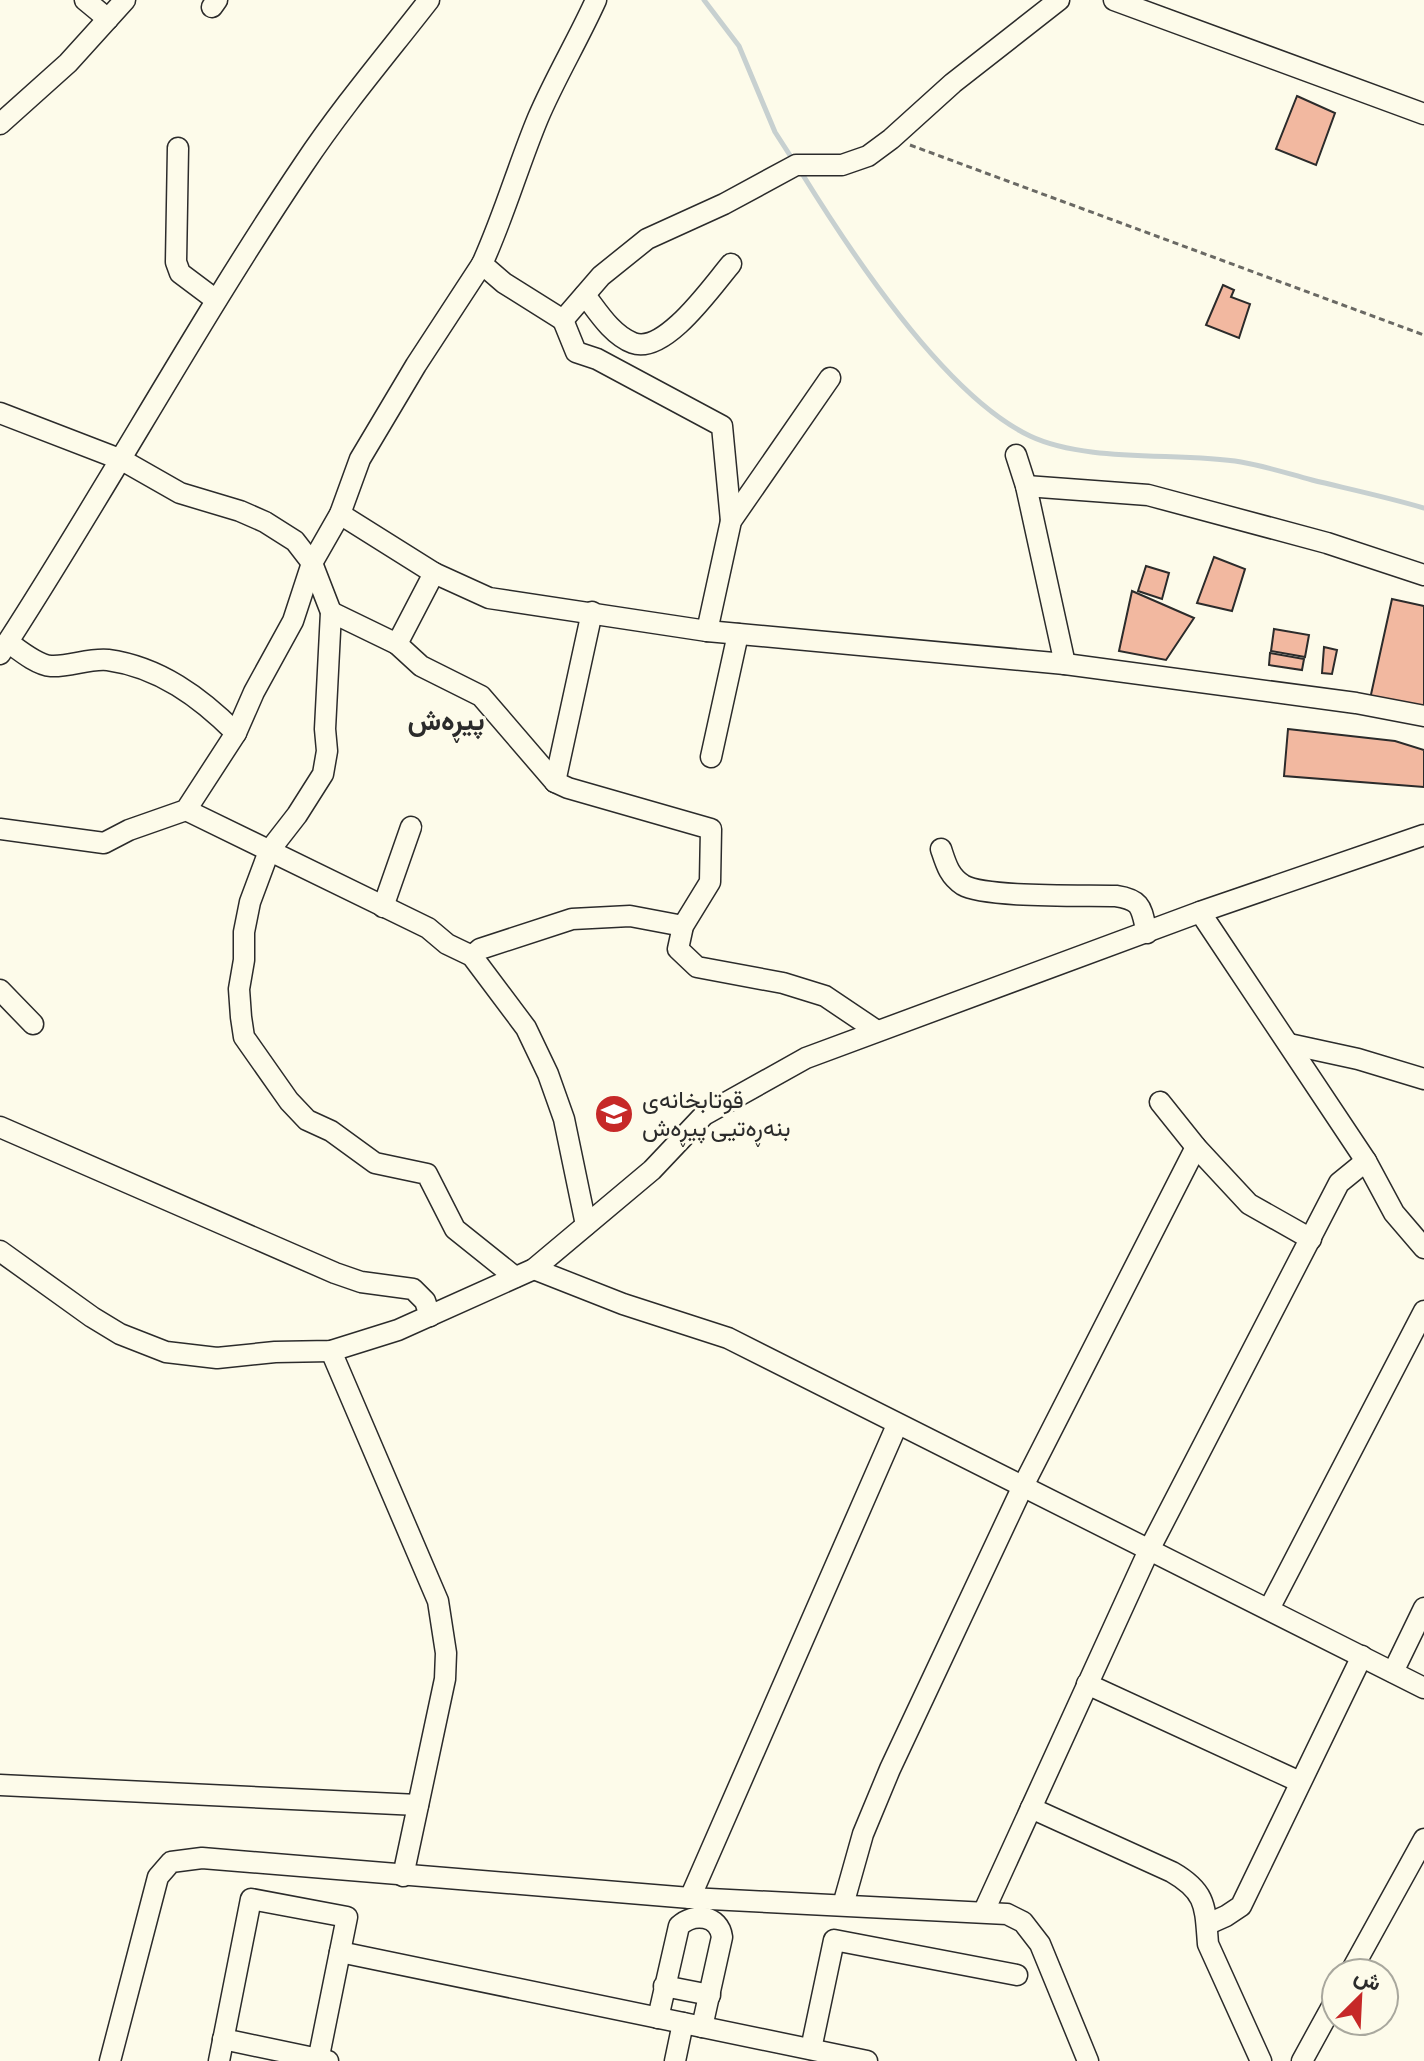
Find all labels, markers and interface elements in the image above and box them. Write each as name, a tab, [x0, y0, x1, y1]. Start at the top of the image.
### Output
district label: پیڕەش	[407, 705, 485, 743]
place label: قوتابخانەی بنەڕەتیی پیڕەش	[642, 1086, 791, 1147]
school or university icon: قوتابخانەی بنەڕەتیی پیڕەش	[593, 1093, 635, 1135]
north arrow	[1320, 1957, 1400, 2037]
text: ش	[1350, 1962, 1385, 1998]

